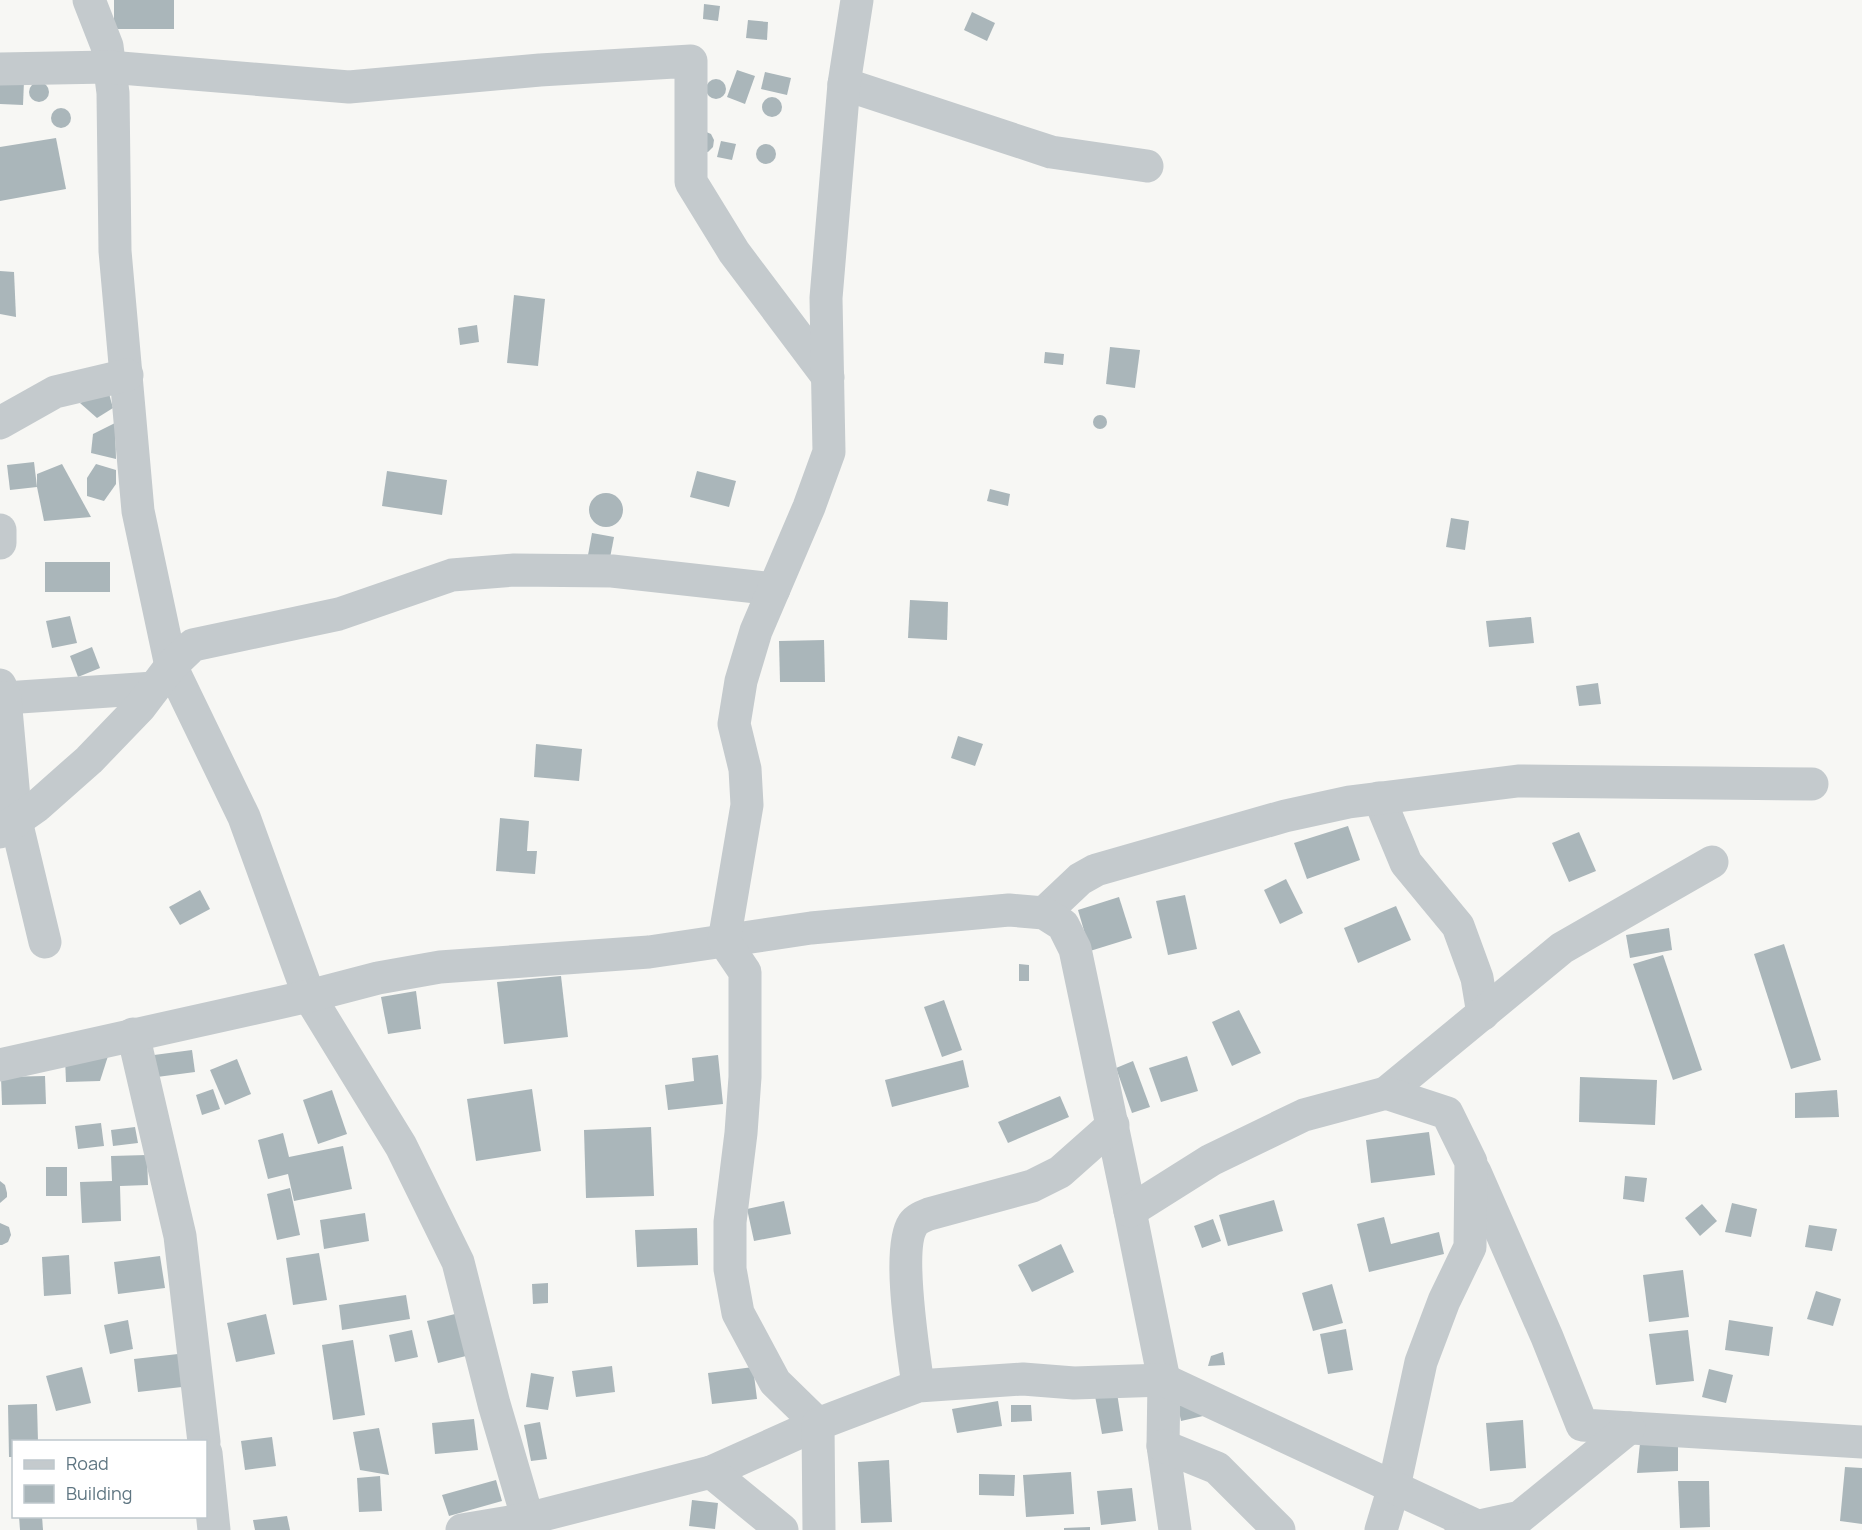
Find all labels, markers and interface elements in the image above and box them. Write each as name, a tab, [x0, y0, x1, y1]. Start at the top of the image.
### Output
legend	[12, 1440, 207, 1518]
text: Road	[66, 1451, 109, 1475]
text: Building	[66, 1481, 132, 1505]

